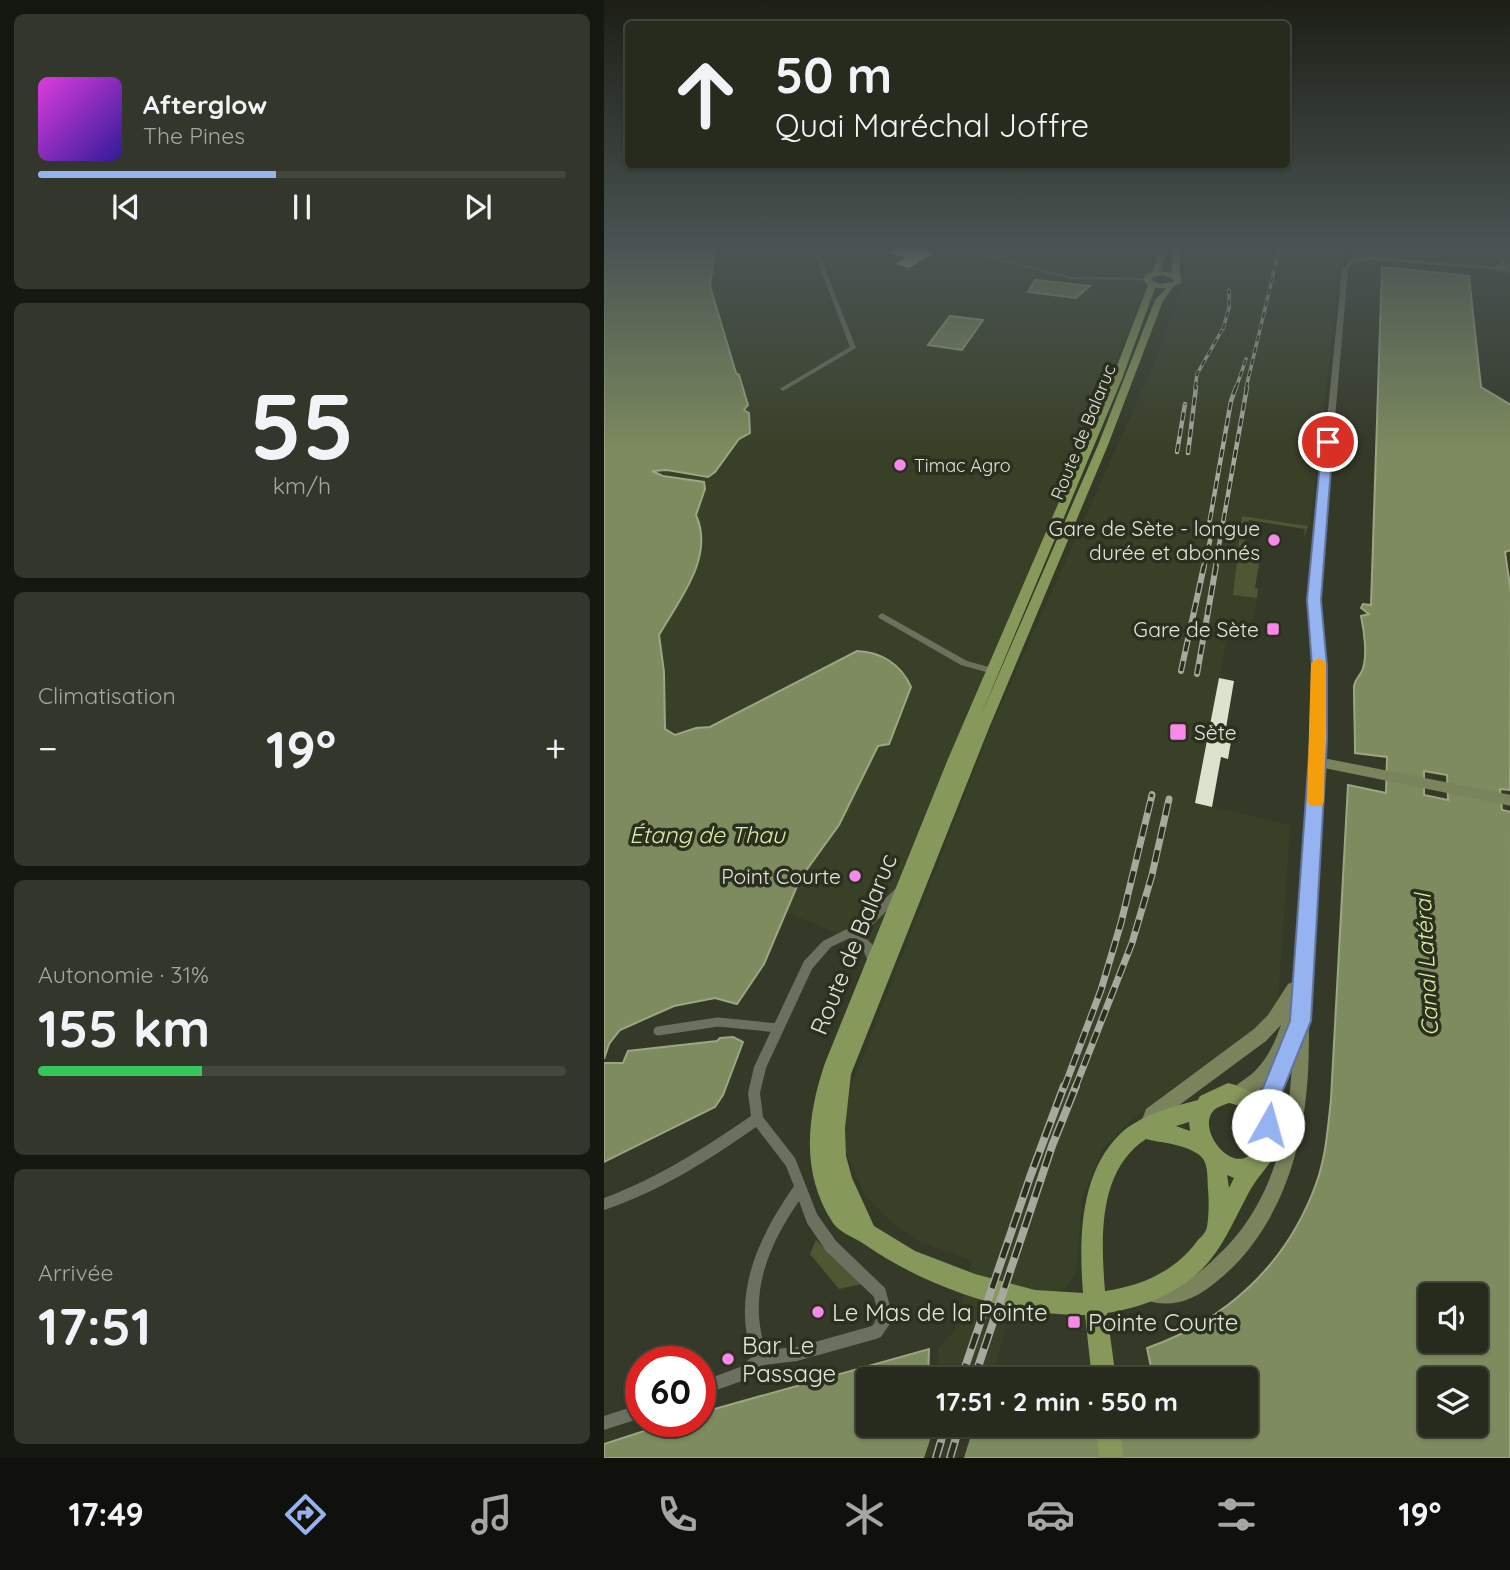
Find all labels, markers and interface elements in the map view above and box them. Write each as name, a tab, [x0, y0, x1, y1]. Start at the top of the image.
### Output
text: 50 m	[775, 44, 892, 105]
icon: ahead	[660, 49, 751, 140]
text: Afterglow	[143, 88, 267, 121]
text: Quai Maréchal Joffre	[775, 105, 1089, 145]
text: The Pines	[143, 121, 245, 150]
icon: previous	[107, 188, 145, 226]
icon: pause	[283, 188, 321, 226]
icon: next	[459, 188, 497, 226]
street label: Route de Balaruc	[1045, 361, 1121, 503]
text: 55	[250, 368, 354, 482]
pin	[1298, 412, 1358, 472]
icon: arrive	[1309, 423, 1347, 461]
place label: Timac Agro	[914, 454, 1011, 477]
marker: Timac Agro	[892, 457, 908, 473]
text: km/h	[273, 471, 331, 500]
place label: Gare de Sète - longue durée et abonnés	[1048, 515, 1260, 565]
marker: Gare de Sète - longue durée et abonnés	[1266, 532, 1282, 548]
place label: Gare de Sète	[1133, 616, 1259, 642]
marker: Gare de Sète	[1265, 621, 1281, 637]
text: Climatisation	[38, 681, 176, 710]
text: 19°	[266, 716, 336, 781]
place label: Sète	[1194, 719, 1237, 745]
marker: Sète	[1168, 722, 1188, 742]
text: −	[38, 724, 58, 772]
text: +	[545, 724, 566, 772]
water label: Étang de Thau	[629, 820, 787, 849]
street label: Route de Balaruc	[803, 849, 903, 1039]
place label: Point Courte	[721, 863, 841, 889]
marker: Point Courte	[847, 868, 863, 884]
water label: Canal Latéral	[1408, 890, 1444, 1037]
text: Autonomie · 31%	[38, 960, 209, 989]
text: 155 km	[38, 995, 210, 1060]
position arrow	[1231, 1088, 1305, 1162]
text: Arrivée	[38, 1258, 114, 1287]
map controls	[1418, 1283, 1488, 1437]
button: sound	[1418, 1283, 1488, 1353]
text: 17:51	[38, 1293, 151, 1358]
place label: Le Mas de la Pointe	[832, 1297, 1048, 1327]
marker: Le Mas de la Pointe	[810, 1304, 826, 1320]
place label: Pointe Courte	[1088, 1307, 1238, 1337]
marker: Pointe Courte	[1066, 1314, 1082, 1330]
place label: Bar Le Passage	[742, 1330, 836, 1388]
speed limit sign: 60	[625, 1346, 716, 1437]
marker: Bar Le Passage	[720, 1351, 736, 1367]
button: layers	[1418, 1367, 1488, 1437]
text: 17:51 · 2 min · 550 m	[936, 1385, 1178, 1418]
icon: directions	[281, 1490, 330, 1539]
icon: music	[467, 1490, 516, 1539]
icon: phone	[653, 1490, 702, 1539]
icon: climate	[840, 1490, 889, 1539]
icon: car	[1026, 1490, 1075, 1539]
icon: filters	[1212, 1490, 1261, 1539]
text: 17:49	[69, 1494, 144, 1534]
text: 19°	[1398, 1494, 1441, 1534]

